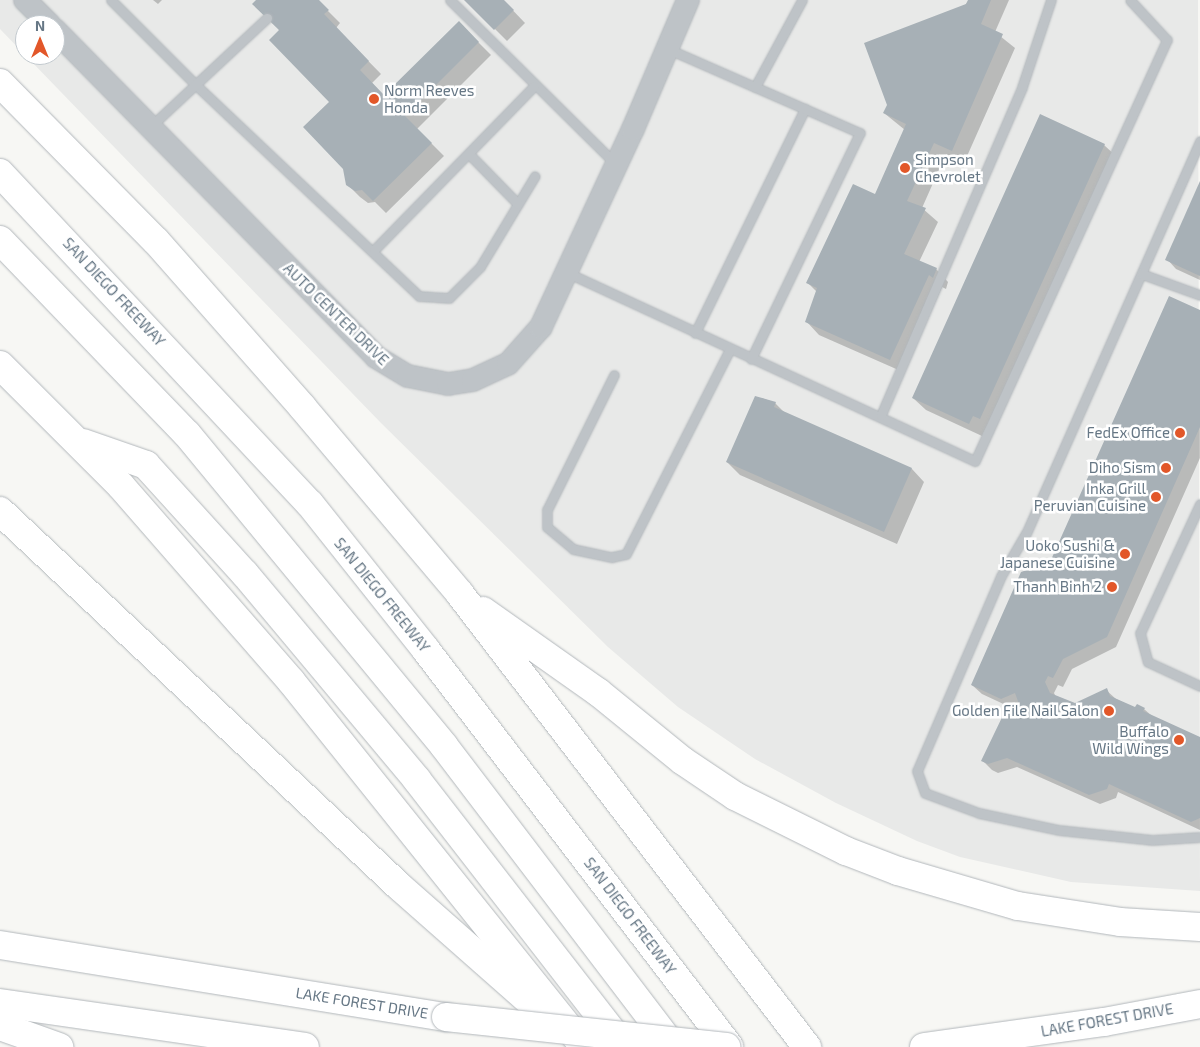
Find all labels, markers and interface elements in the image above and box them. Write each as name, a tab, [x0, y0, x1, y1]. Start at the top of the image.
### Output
north arrow	[15, 15, 65, 65]
text: N	[35, 17, 45, 34]
place label: Norm Reeves Honda	[384, 81, 474, 116]
marker: Norm Reeves Honda	[368, 93, 380, 105]
place label: Simpson Chevrolet	[915, 150, 981, 185]
marker: Simpson Chevrolet	[899, 162, 911, 174]
street label: SAN DIEGO FREEWAY	[59, 234, 169, 350]
street label: AUTO CENTER DRIVE	[280, 259, 392, 369]
place label: FedEx Office	[1087, 424, 1170, 442]
marker: FedEx Office	[1174, 427, 1186, 439]
place label: Diho Sism	[1089, 459, 1156, 477]
marker: Diho Sism	[1160, 462, 1172, 474]
place label: Inka Grill Peruvian Cuisine	[1034, 479, 1146, 514]
marker: Inka Grill Peruvian Cuisine	[1150, 491, 1162, 503]
street label: SAN DIEGO FREEWAY	[330, 534, 434, 656]
place label: Uoko Sushi & Japanese Cuisine	[1000, 536, 1115, 571]
marker: Uoko Sushi & Japanese Cuisine	[1119, 548, 1131, 560]
place label: Thanh Binh 2	[1013, 578, 1102, 596]
marker: Thanh Binh 2	[1106, 581, 1118, 593]
place label: Golden File Nail Salon	[952, 702, 1099, 720]
marker: Golden File Nail Salon	[1103, 705, 1115, 717]
place label: Buffalo Wild Wings	[1092, 722, 1169, 757]
marker: Buffalo Wild Wings	[1173, 734, 1185, 746]
street label: SAN DIEGO FREEWAY	[580, 854, 680, 978]
street label: LAKE FOREST DRIVE	[294, 984, 430, 1022]
street label: LAKE FOREST DRIVE	[1039, 999, 1175, 1041]

